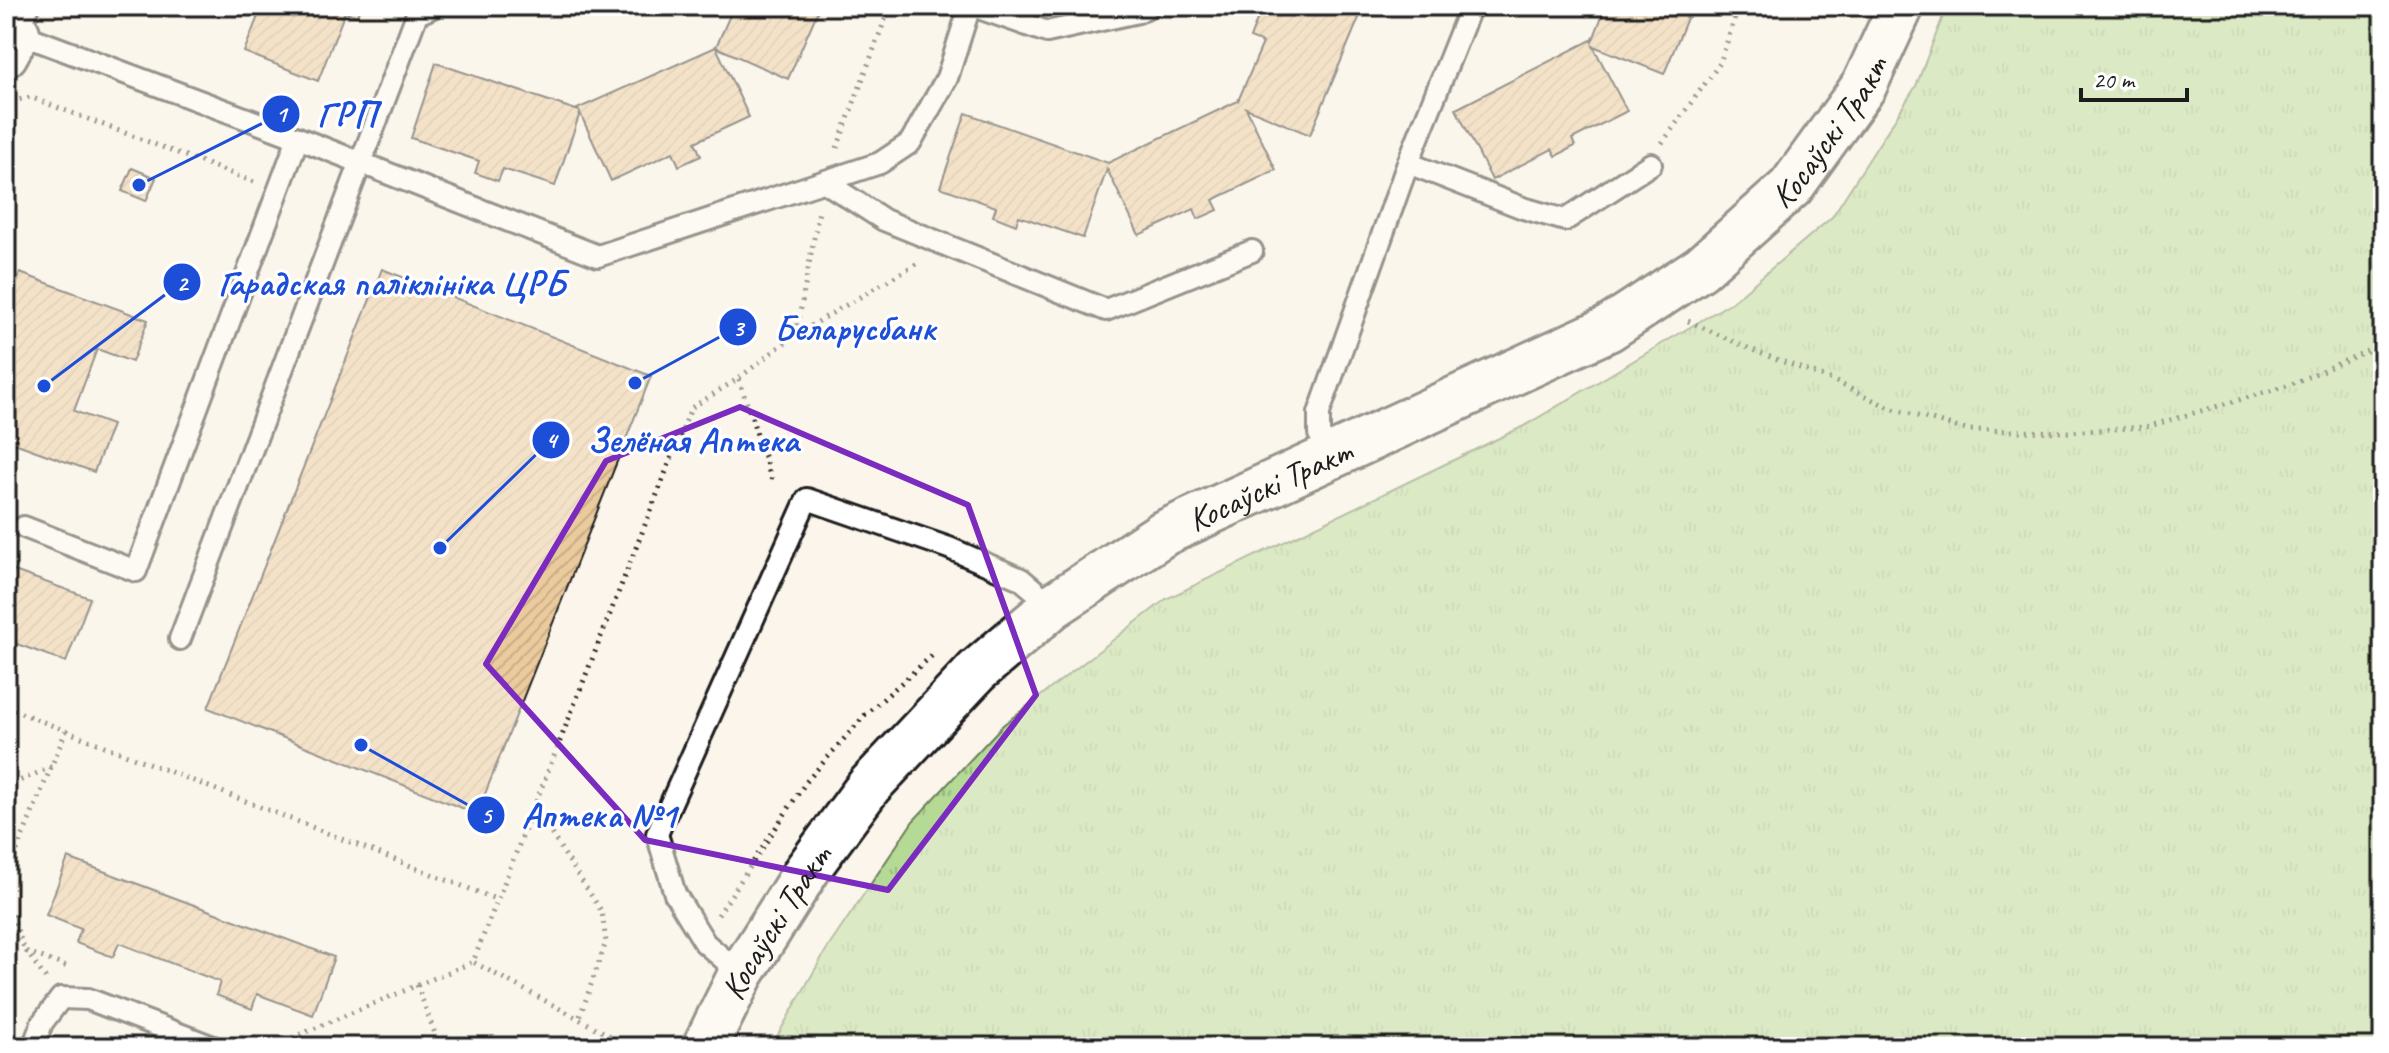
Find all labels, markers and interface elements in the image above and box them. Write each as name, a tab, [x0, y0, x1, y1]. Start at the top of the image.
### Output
street label: Косаўскі Тракт	[1761, 48, 1897, 217]
scale bar	[2081, 52, 2187, 102]
text: 20 m	[2093, 65, 2136, 95]
callout: ГРП	[261, 84, 393, 144]
text: ГРП	[317, 91, 383, 137]
text: 1	[276, 99, 290, 129]
callout: Гарадская паліклініка ЦРБ	[162, 252, 582, 312]
text: Гарадская паліклініка ЦРБ	[218, 260, 570, 306]
text: 2	[177, 268, 190, 298]
callout: Беларусбанк	[718, 297, 952, 357]
text: Беларусбанк	[774, 305, 938, 351]
text: 3	[733, 313, 746, 343]
callout: Зелёная Аптека	[531, 410, 814, 470]
text: Зелёная Аптека	[587, 417, 801, 463]
text: 4	[546, 425, 560, 455]
street label: Косаўскі Тракт	[1181, 428, 1360, 541]
callout: Аптека №1	[466, 785, 692, 845]
text: Аптека №1	[522, 792, 680, 838]
text: 5	[481, 800, 494, 830]
street label: Косаўскі Тракт	[710, 834, 841, 1006]

